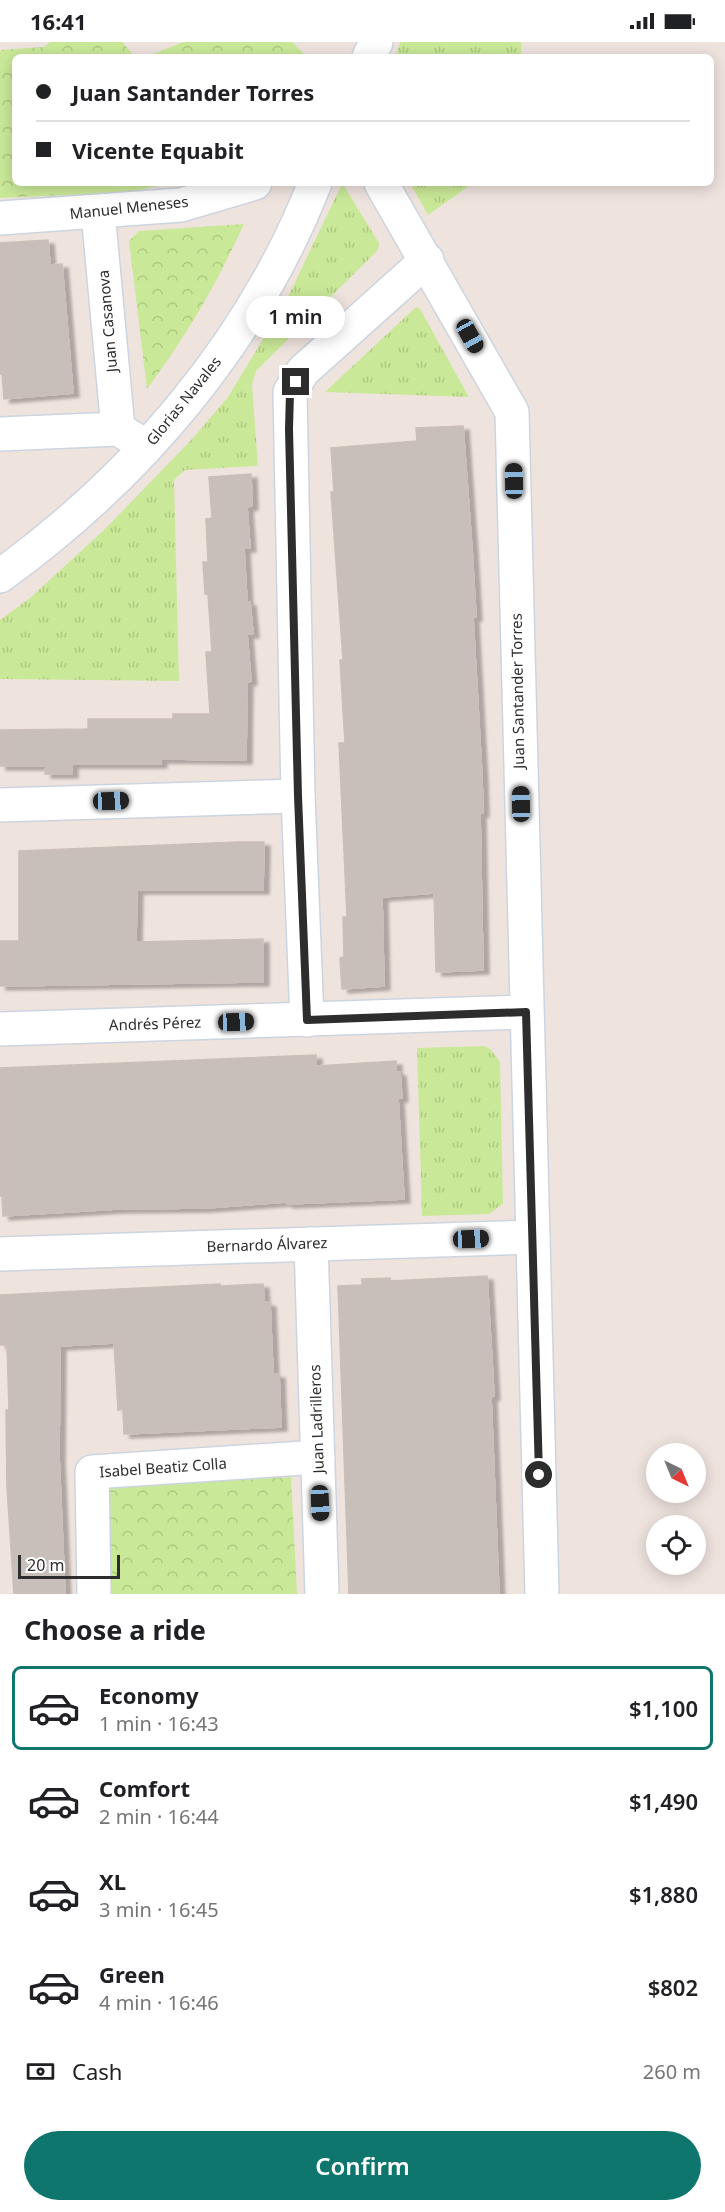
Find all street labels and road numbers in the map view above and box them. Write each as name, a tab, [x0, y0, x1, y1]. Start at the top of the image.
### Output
street label: Manuel Meneses	[68, 191, 189, 223]
street label: Juan Casanova	[93, 269, 122, 375]
street label: Glorias Navales	[141, 352, 225, 449]
street label: Juan Santander Torres	[506, 613, 528, 771]
street label: Andrés Pérez	[108, 1011, 201, 1035]
street label: Bernardo Álvarez	[206, 1232, 328, 1256]
street label: Juan Ladrilleros	[304, 1364, 328, 1476]
street label: Isabel Beatiz Colla	[99, 1453, 227, 1481]

